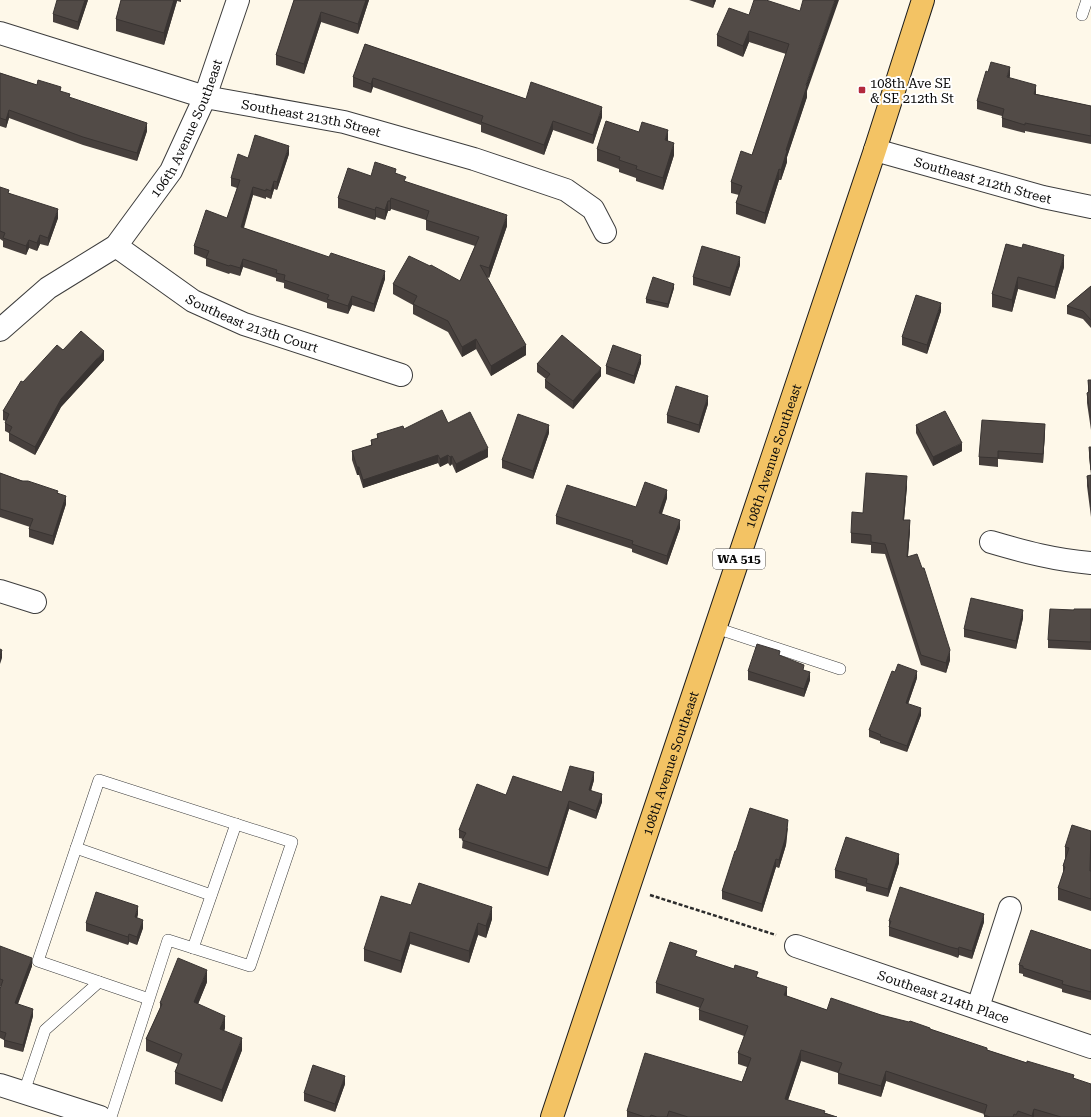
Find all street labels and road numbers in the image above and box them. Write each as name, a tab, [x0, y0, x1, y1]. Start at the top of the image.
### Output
street label: 106th Avenue Southeast	[147, 57, 225, 200]
street label: Southeast 213th Street	[240, 96, 383, 140]
street label: Southeast 212th Street	[913, 154, 1053, 206]
street label: Southeast 213th Court	[183, 291, 320, 355]
street label: 108th Avenue Southeast	[742, 382, 804, 530]
road number: WA 515	[713, 549, 765, 569]
street label: 108th Avenue Southeast	[639, 689, 701, 837]
street label: Southeast 214th Place	[876, 967, 1011, 1026]

